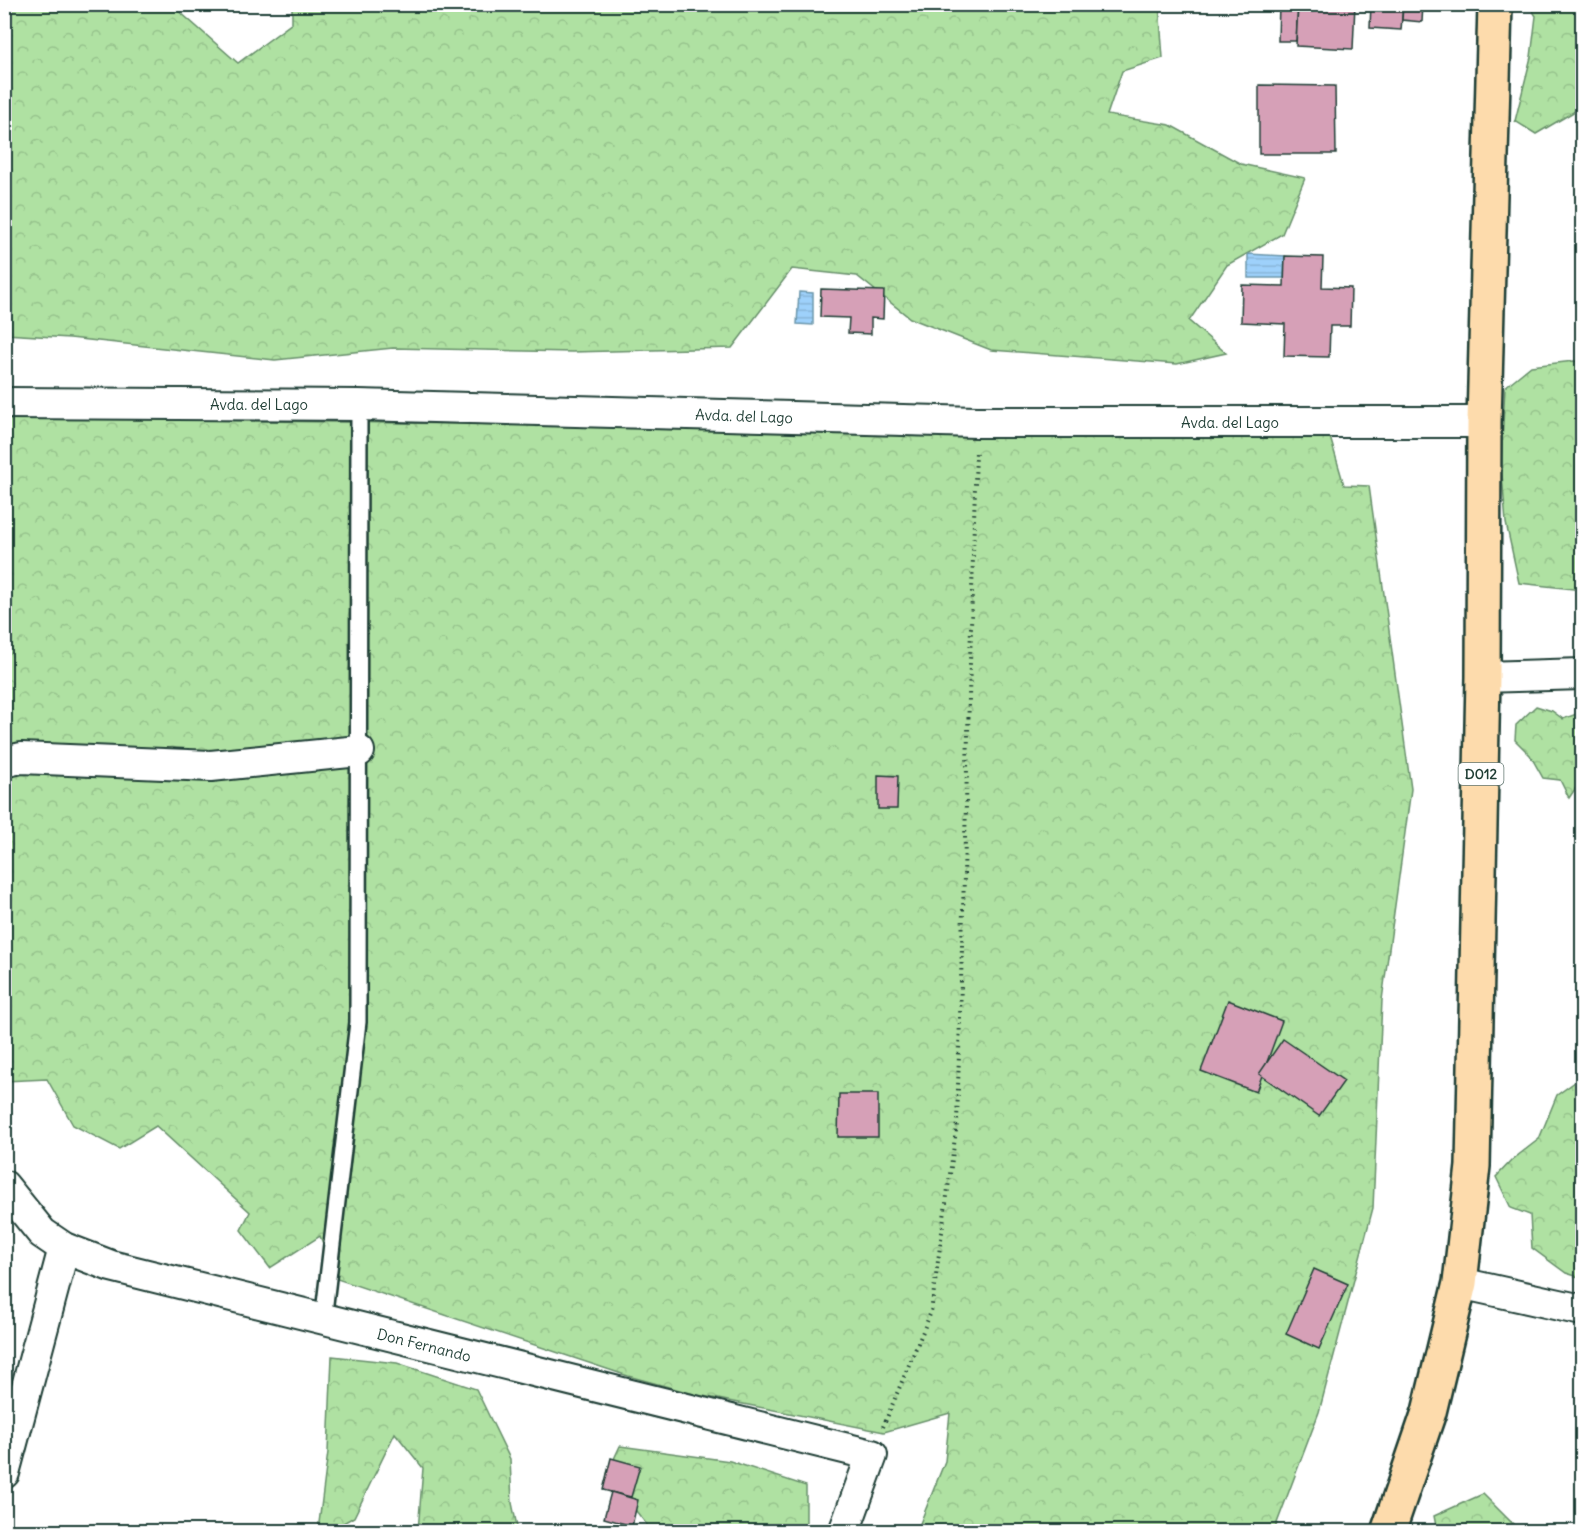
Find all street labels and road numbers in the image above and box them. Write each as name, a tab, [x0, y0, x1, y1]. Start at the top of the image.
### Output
street label: Avda. del Lago	[210, 395, 308, 414]
street label: Avda. del Lago	[695, 405, 793, 427]
street label: Avda. del Lago	[1181, 413, 1279, 432]
road number: D012	[1458, 763, 1504, 785]
street label: Don Fernando	[375, 1324, 473, 1366]

